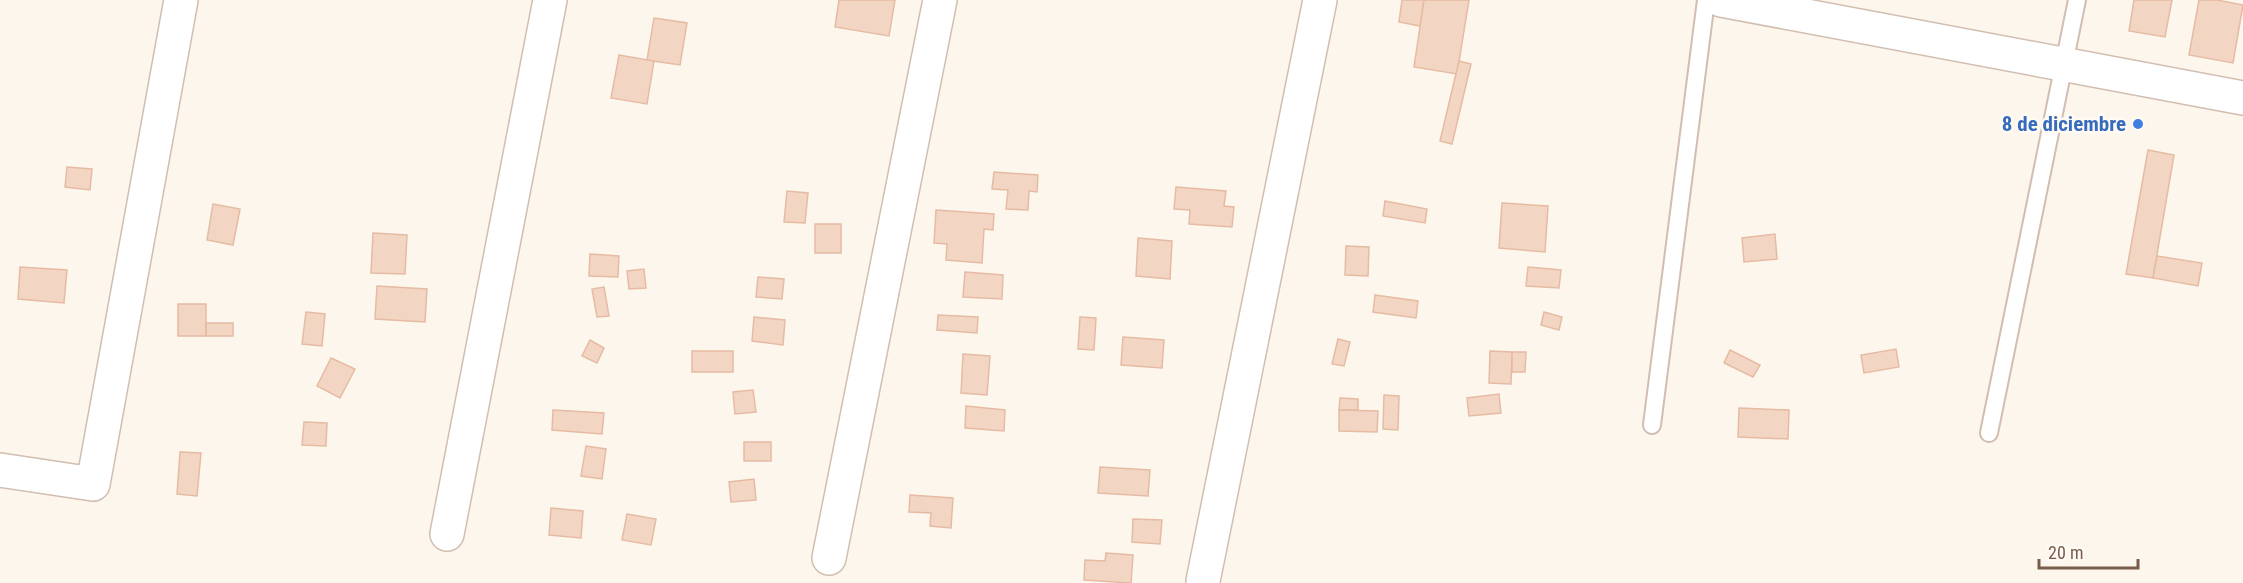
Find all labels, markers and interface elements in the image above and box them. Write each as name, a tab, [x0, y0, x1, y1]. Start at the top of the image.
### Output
place label: 8 de diciembre	[2002, 112, 2126, 136]
marker: 8 de diciembre	[2131, 117, 2145, 131]
scale bar	[2039, 532, 2138, 570]
text: 20 m	[2048, 542, 2083, 563]

